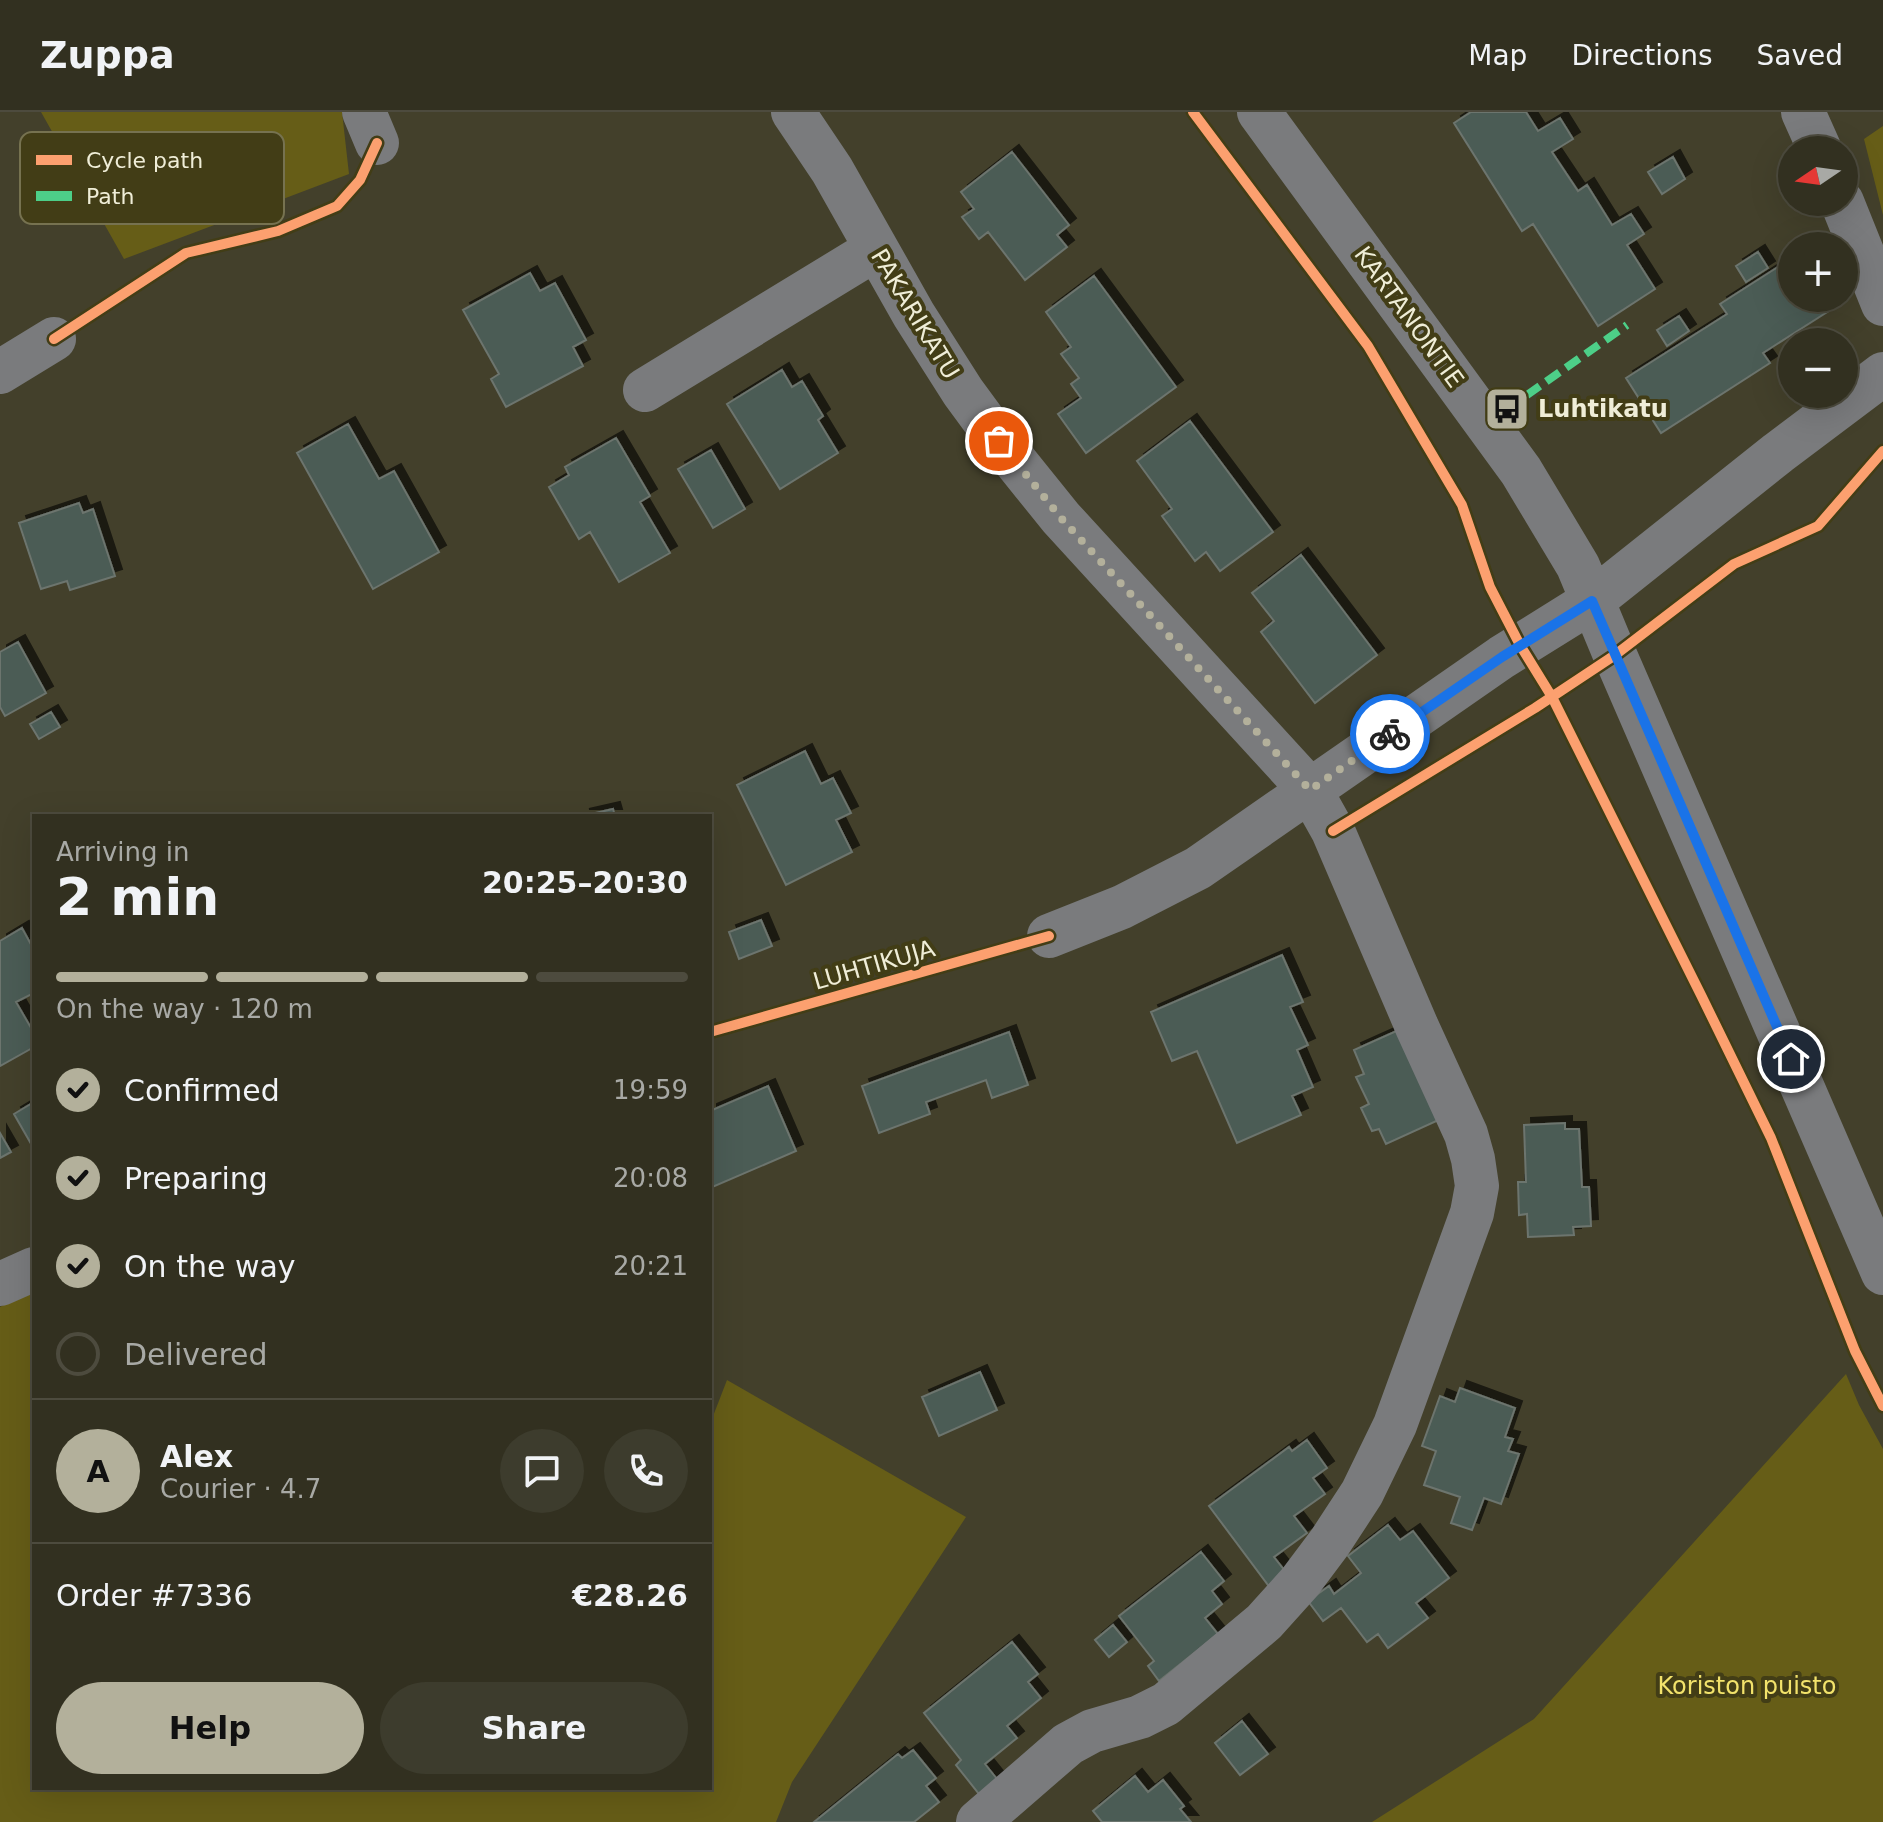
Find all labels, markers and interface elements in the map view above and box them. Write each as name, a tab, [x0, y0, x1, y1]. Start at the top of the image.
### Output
text: Zuppa	[40, 33, 175, 77]
text: Map	[1468, 39, 1527, 72]
text: Directions	[1571, 39, 1712, 72]
text: Saved	[1756, 39, 1843, 72]
legend	[20, 132, 284, 224]
north arrow	[1778, 136, 1858, 216]
map controls	[1778, 136, 1858, 408]
text: Cycle path	[86, 148, 203, 173]
text: Path	[86, 184, 134, 209]
button: +	[1778, 232, 1858, 312]
street label: KARTANONTIE	[1348, 241, 1470, 393]
street label: PAKARIKATU	[865, 244, 965, 384]
button: −	[1778, 328, 1858, 408]
bus stop icon: Luhtikatu	[1483, 385, 1531, 433]
place label: Luhtikatu	[1538, 395, 1668, 423]
pin	[965, 407, 1033, 475]
icon: bag	[977, 419, 1021, 463]
courier	[1350, 694, 1430, 774]
icon: bike	[1368, 712, 1412, 756]
text: Arriving in	[56, 837, 190, 867]
text: 20:25–20:30	[482, 865, 688, 900]
text: 2 min	[56, 867, 219, 927]
street label: LUHTIKUJA	[810, 934, 939, 996]
text: On the way · 120 m	[56, 994, 313, 1024]
pin	[1757, 1025, 1825, 1093]
icon: home	[1769, 1037, 1813, 1081]
icon: check	[56, 1068, 100, 1112]
text: Confirmed	[124, 1073, 280, 1108]
text: 19:59	[613, 1075, 688, 1105]
icon: check	[56, 1156, 100, 1200]
text: Preparing	[124, 1161, 268, 1196]
text: 20:08	[613, 1163, 688, 1193]
icon: check	[56, 1244, 100, 1288]
text: On the way	[124, 1249, 296, 1284]
text: 20:21	[613, 1251, 688, 1281]
text: Delivered	[124, 1337, 268, 1372]
button: chat	[500, 1429, 584, 1513]
button: phone	[604, 1429, 688, 1513]
text: Alex	[160, 1439, 233, 1474]
text: A	[86, 1454, 110, 1489]
text: Courier · 4.7	[160, 1474, 321, 1504]
text: Order #7336	[56, 1578, 252, 1613]
text: €28.26	[572, 1578, 688, 1613]
park label: Koriston puisto	[1658, 1672, 1836, 1700]
button: Help	[56, 1682, 364, 1774]
button: Share	[380, 1682, 688, 1774]

